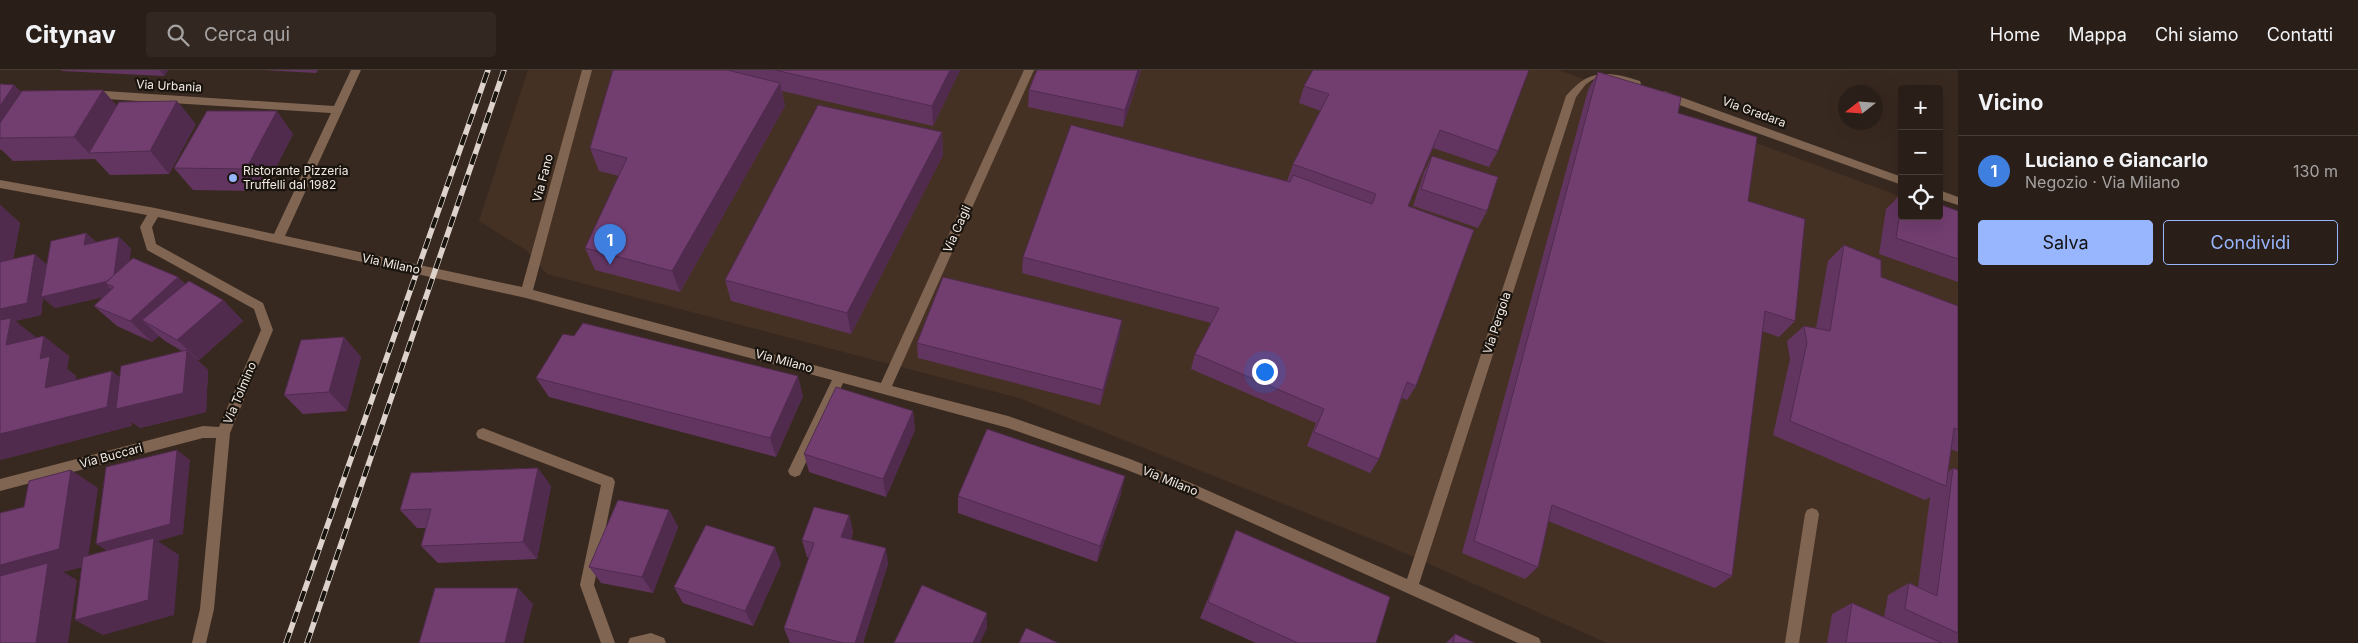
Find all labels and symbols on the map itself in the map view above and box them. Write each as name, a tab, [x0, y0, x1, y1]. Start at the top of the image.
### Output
street label: Via Urbania	[136, 76, 202, 95]
north arrow	[1838, 85, 1883, 130]
street label: Via Gradara	[1720, 93, 1788, 130]
street label: Via Fano	[529, 152, 556, 204]
place label: Ristorante Pizzeria Truffelli dal 1982	[243, 163, 349, 192]
marker: Ristorante Pizzeria Truffelli dal 1982	[227, 172, 239, 184]
street label: Via Cagli	[940, 203, 974, 255]
pin: 1	[594, 224, 626, 265]
street label: Via Milano	[361, 250, 422, 277]
street label: Via Pergola	[1479, 290, 1514, 356]
street label: Via Milano	[754, 346, 815, 375]
your location	[1252, 359, 1278, 385]
street label: Via Tolmino	[220, 360, 259, 426]
street label: Via Buccari	[78, 440, 144, 471]
street label: Via Milano	[1140, 463, 1200, 499]

